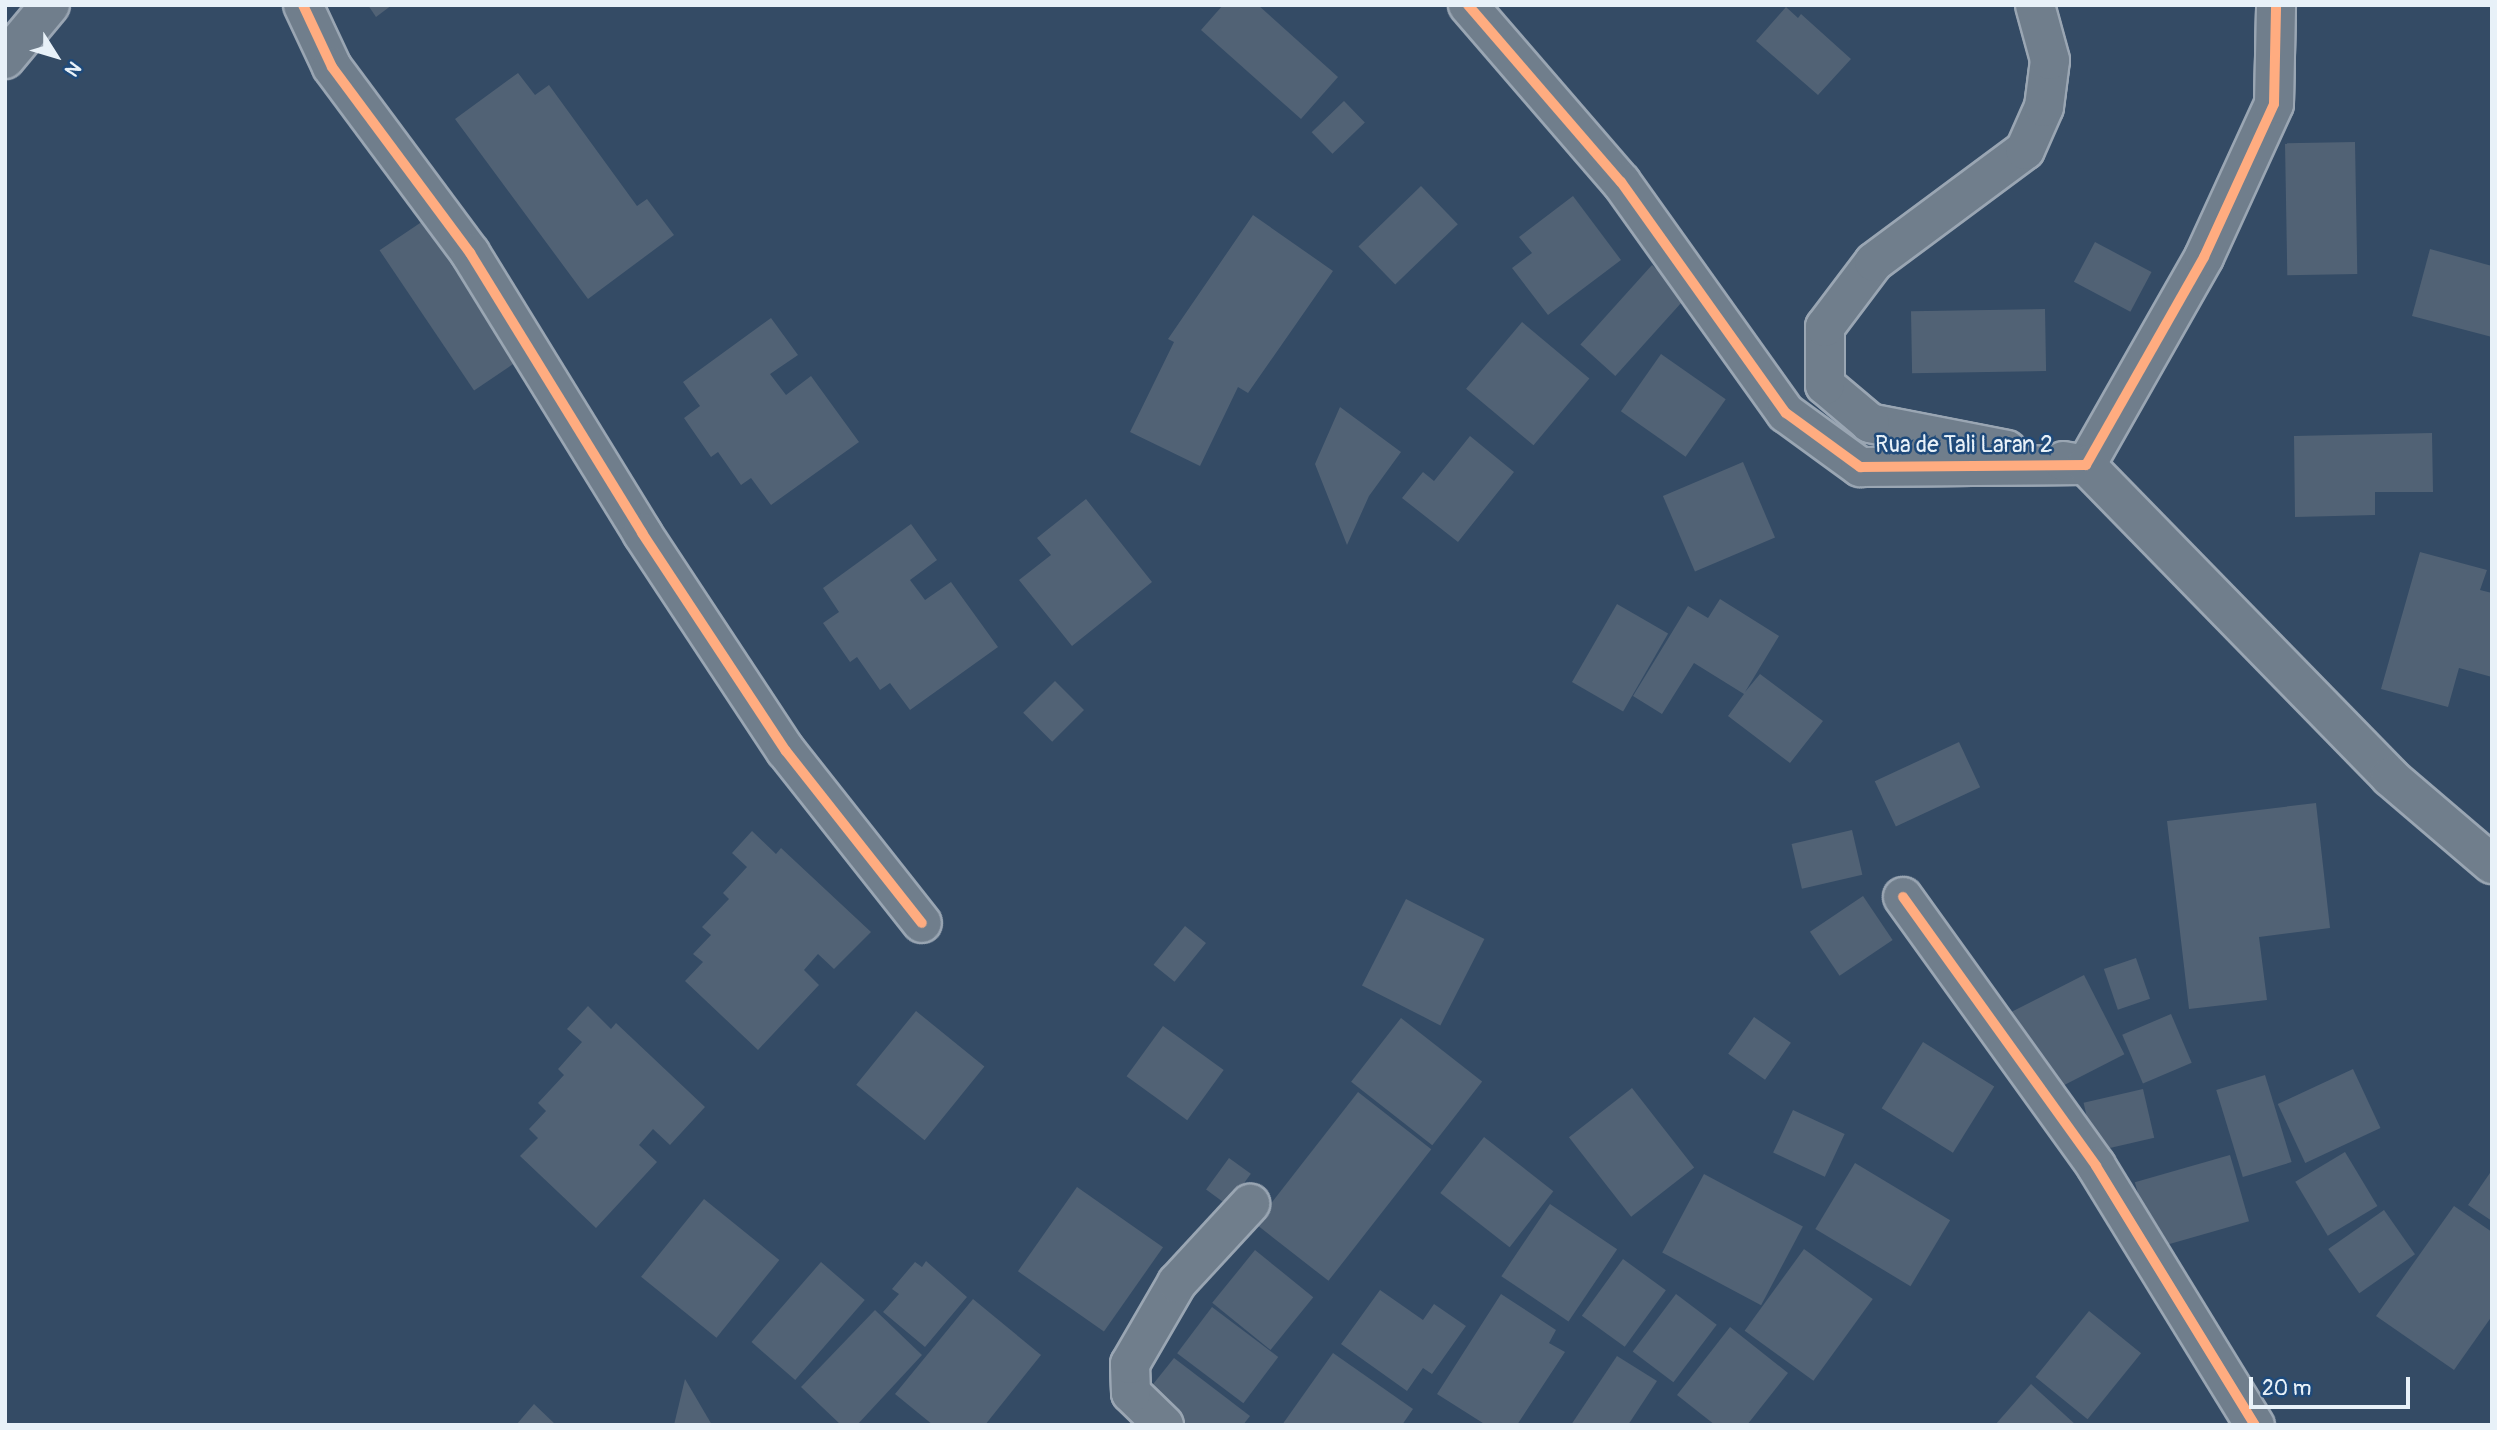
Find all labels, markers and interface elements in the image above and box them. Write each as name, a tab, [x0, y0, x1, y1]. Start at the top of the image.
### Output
north arrow	[21, 21, 91, 91]
text: N	[59, 56, 86, 81]
street label: Rua de Tali Laran 2	[1875, 431, 2053, 459]
scale bar	[2252, 1364, 2413, 1408]
text: 20 m	[2262, 1375, 2311, 1402]

